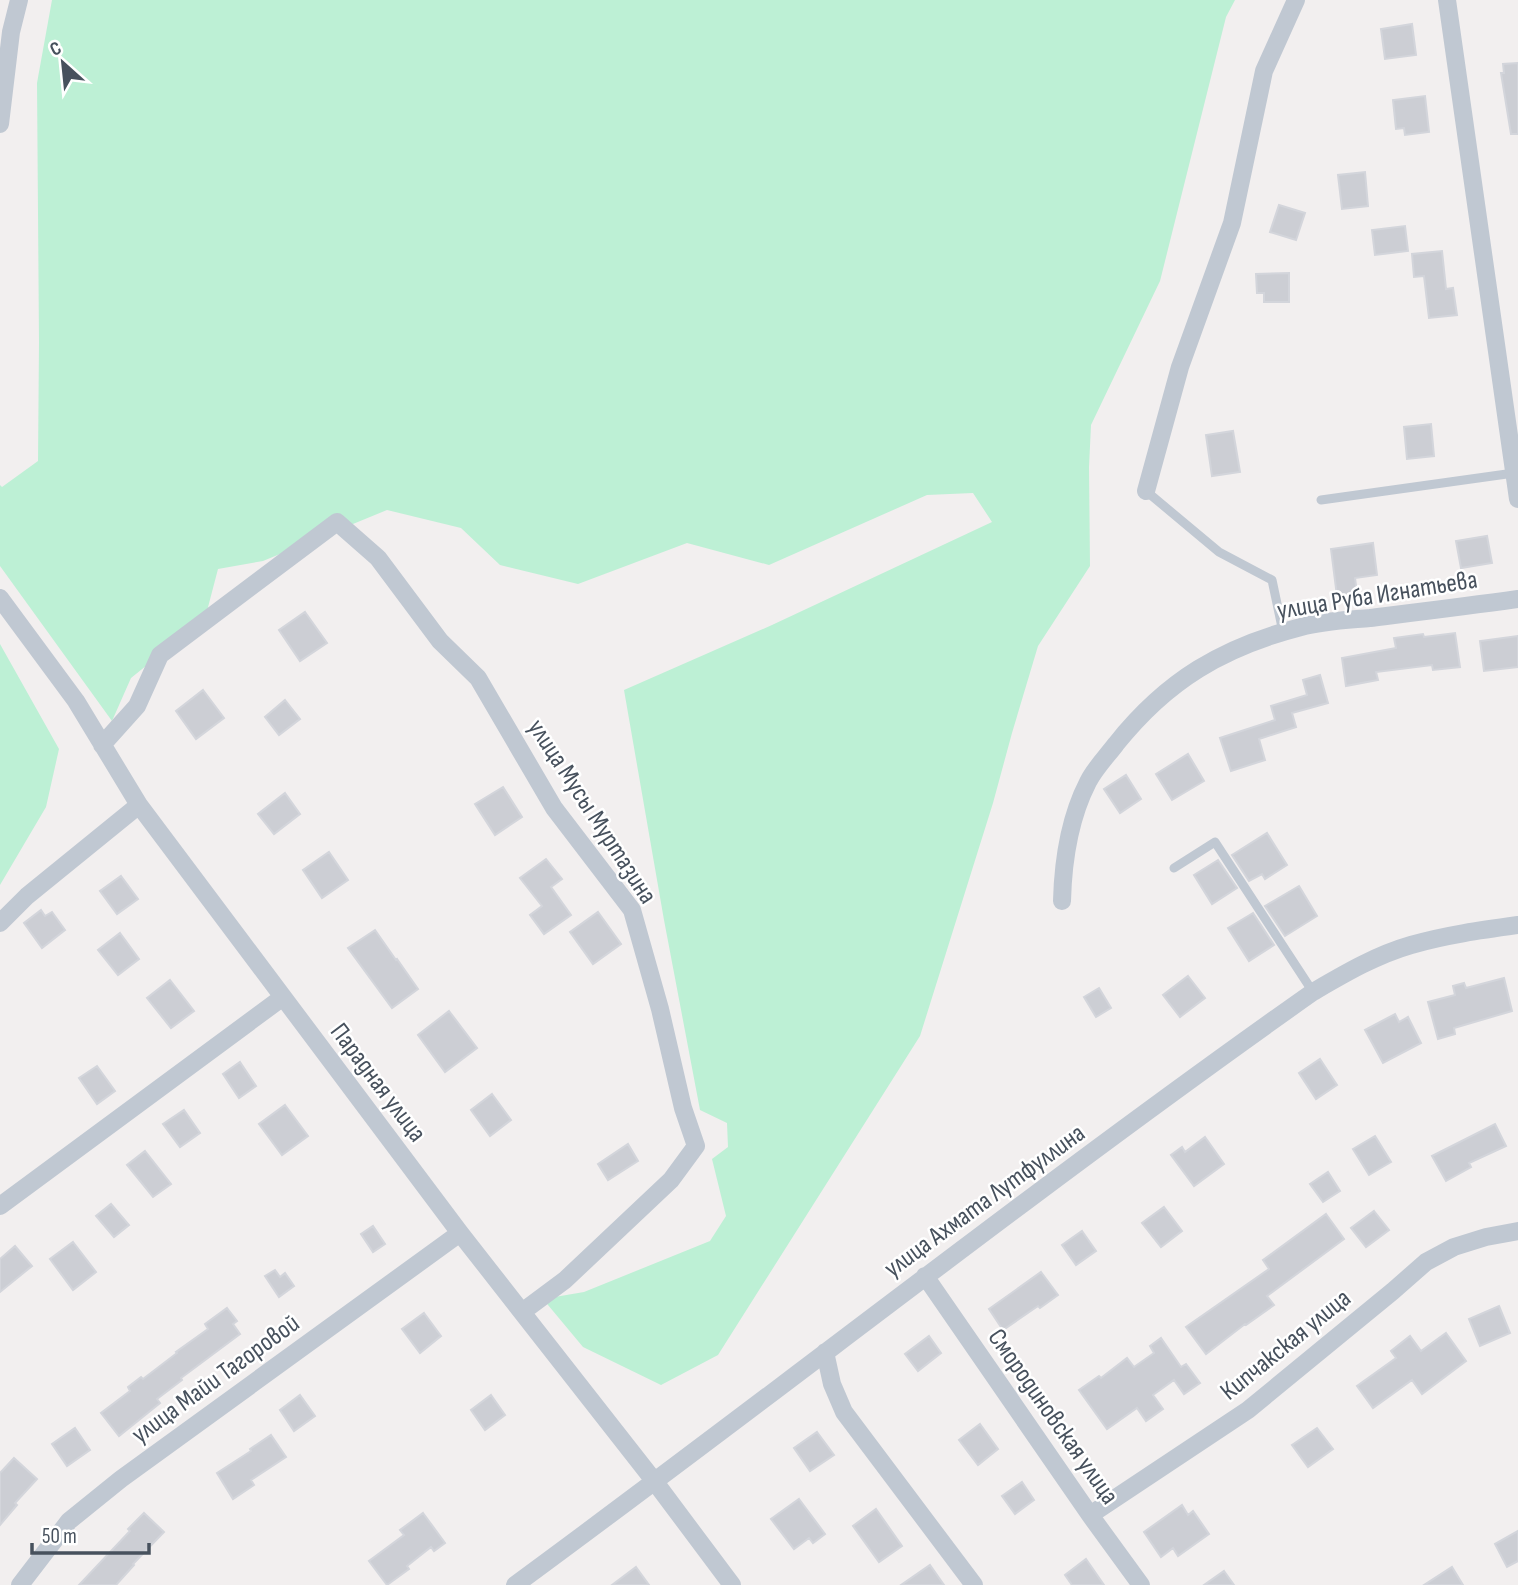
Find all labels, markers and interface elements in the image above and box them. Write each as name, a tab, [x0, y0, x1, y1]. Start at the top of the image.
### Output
north arrow	[28, 28, 98, 98]
text: С	[46, 37, 66, 62]
street label: улица Руба Игнатьева	[1275, 564, 1480, 627]
street label: улица Мусы Муртазина	[521, 714, 663, 910]
street label: Парадная улица	[323, 1017, 433, 1148]
street label: улица Ахмата Лутфуллина	[878, 1118, 1091, 1285]
street label: Кипчакская улица	[1214, 1283, 1357, 1407]
street label: улица Майи Тагоровой	[126, 1308, 306, 1450]
street label: Смородиновская улица	[981, 1323, 1125, 1511]
scale bar	[32, 1512, 149, 1556]
text: 50 m	[42, 1524, 77, 1549]

